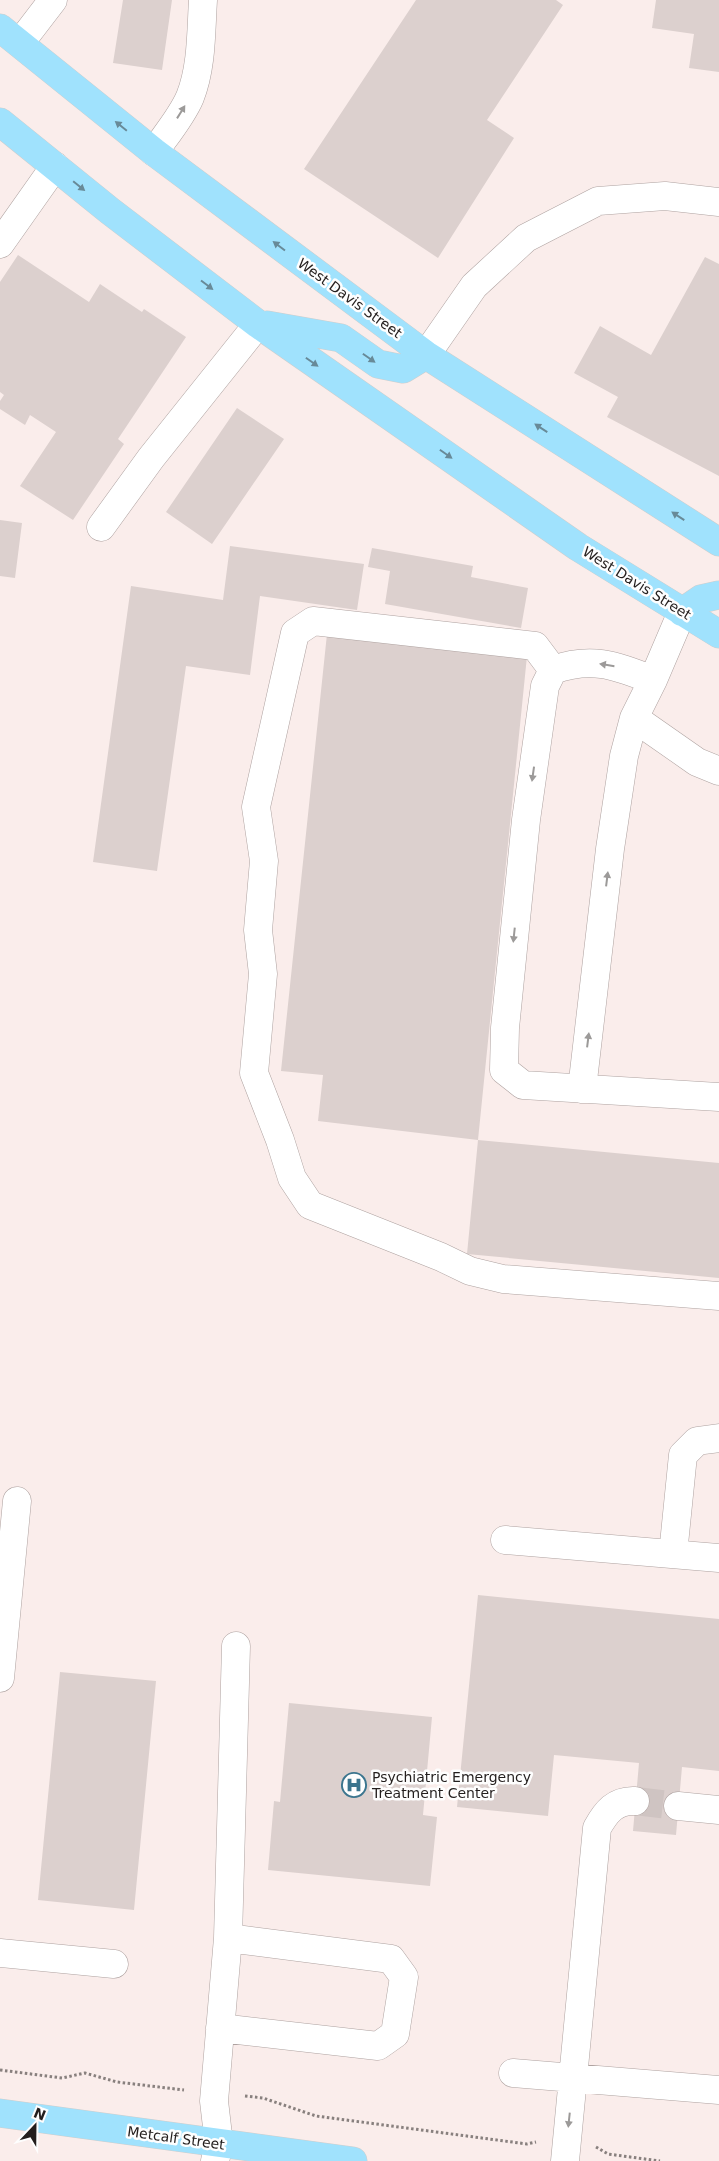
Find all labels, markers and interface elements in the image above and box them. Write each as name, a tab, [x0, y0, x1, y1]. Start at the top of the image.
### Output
one-way arrow	[176, 105, 186, 118]
one-way arrow	[115, 120, 128, 131]
one-way arrow	[72, 180, 85, 191]
one-way arrow	[273, 240, 286, 251]
street label: West Davis Street	[295, 255, 406, 341]
one-way arrow	[200, 280, 214, 290]
one-way arrow	[362, 353, 376, 363]
one-way arrow	[305, 357, 319, 367]
one-way arrow	[534, 424, 548, 433]
one-way arrow	[439, 449, 452, 459]
one-way arrow	[671, 511, 685, 521]
street label: West Davis Street	[580, 543, 695, 623]
one-way arrow	[599, 661, 615, 669]
one-way arrow	[528, 766, 536, 782]
one-way arrow	[603, 871, 611, 887]
one-way arrow	[510, 928, 518, 944]
one-way arrow	[584, 1032, 592, 1048]
place label: Psychiatric Emergency Treatment Center	[371, 1769, 531, 1801]
hospital icon: Psychiatric Emergency Treatment Center	[341, 1772, 367, 1798]
north arrow	[10, 2101, 60, 2151]
text: N	[31, 2104, 48, 2124]
one-way arrow	[565, 2112, 573, 2128]
street label: Metcalf Street	[126, 2123, 226, 2153]

